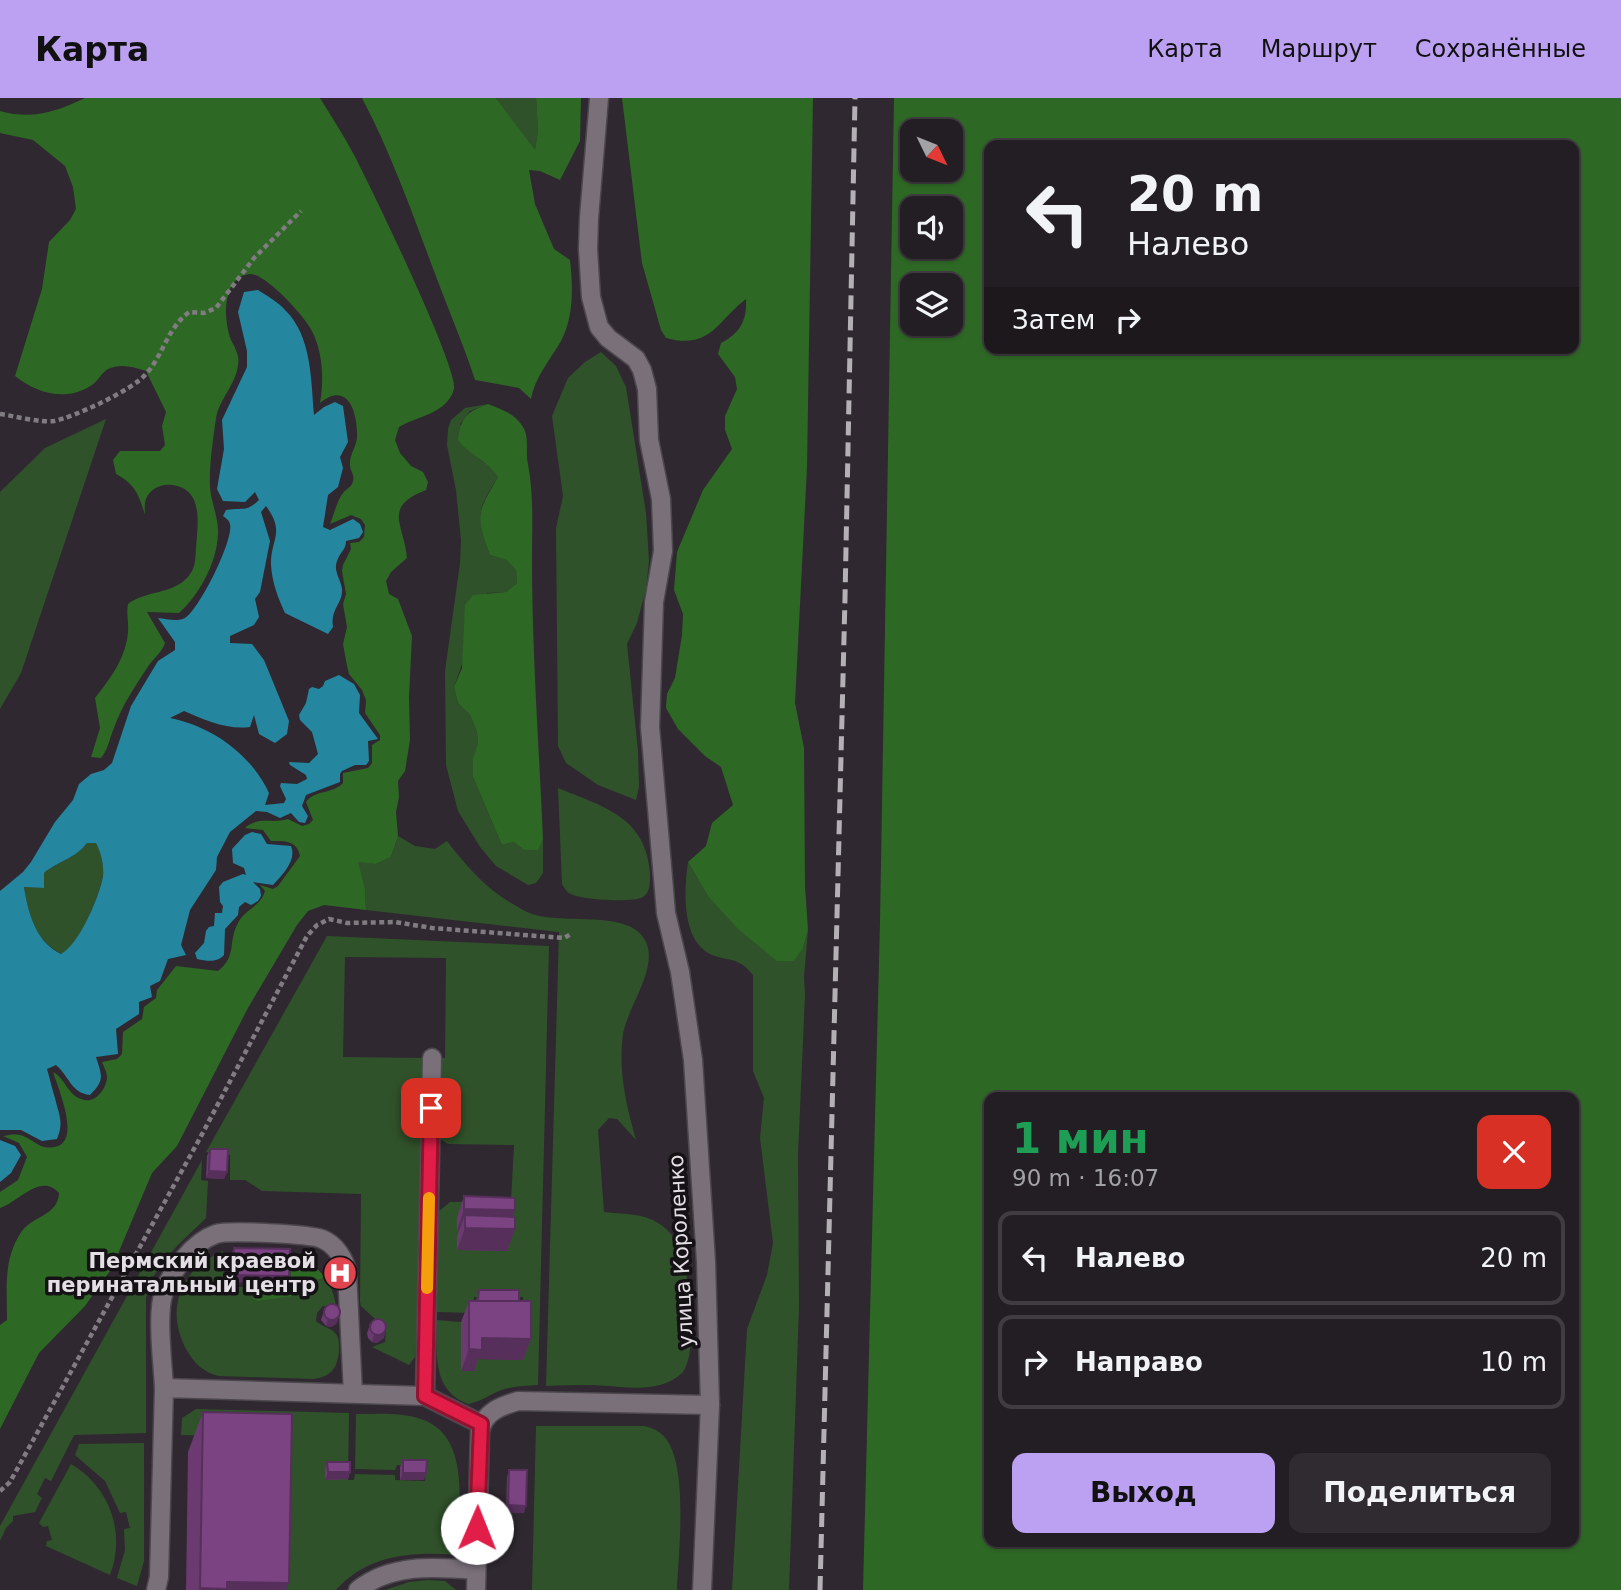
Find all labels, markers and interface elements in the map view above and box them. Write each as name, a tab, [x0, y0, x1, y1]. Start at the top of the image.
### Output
text: Карта	[35, 30, 149, 69]
text: Карта	[1147, 35, 1223, 63]
text: Маршрут	[1261, 35, 1377, 63]
text: Сохранённые	[1415, 35, 1586, 63]
north arrow	[900, 119, 962, 182]
map controls	[900, 119, 963, 336]
text: 20 m	[1127, 166, 1263, 223]
icon: left	[1012, 168, 1103, 259]
button: sound	[900, 196, 963, 259]
text: Налево	[1127, 225, 1249, 263]
button: layers	[900, 273, 963, 336]
icon: right	[1109, 301, 1147, 339]
text: Затем	[1012, 305, 1095, 335]
pin	[401, 1078, 461, 1138]
icon: arrive	[412, 1089, 450, 1127]
text: 1 мин	[1012, 1114, 1149, 1163]
button: close	[1477, 1115, 1551, 1189]
street label: улица Короленко	[664, 1154, 698, 1348]
text: 90 m · 16:07	[1012, 1165, 1159, 1191]
icon: left	[1016, 1239, 1054, 1277]
text: Налево	[1075, 1243, 1185, 1273]
text: 20 m	[1480, 1243, 1547, 1273]
place label: Пермский краевой перинатальный центр	[47, 1249, 316, 1297]
hospital icon: Пермский краевой перинатальный центр	[321, 1254, 359, 1292]
icon: right	[1016, 1343, 1054, 1381]
text: Направо	[1075, 1347, 1203, 1377]
text: 10 m	[1480, 1347, 1547, 1377]
button: Выход	[1012, 1453, 1275, 1533]
button: Поделиться	[1289, 1453, 1551, 1533]
position arrow	[440, 1491, 514, 1565]

